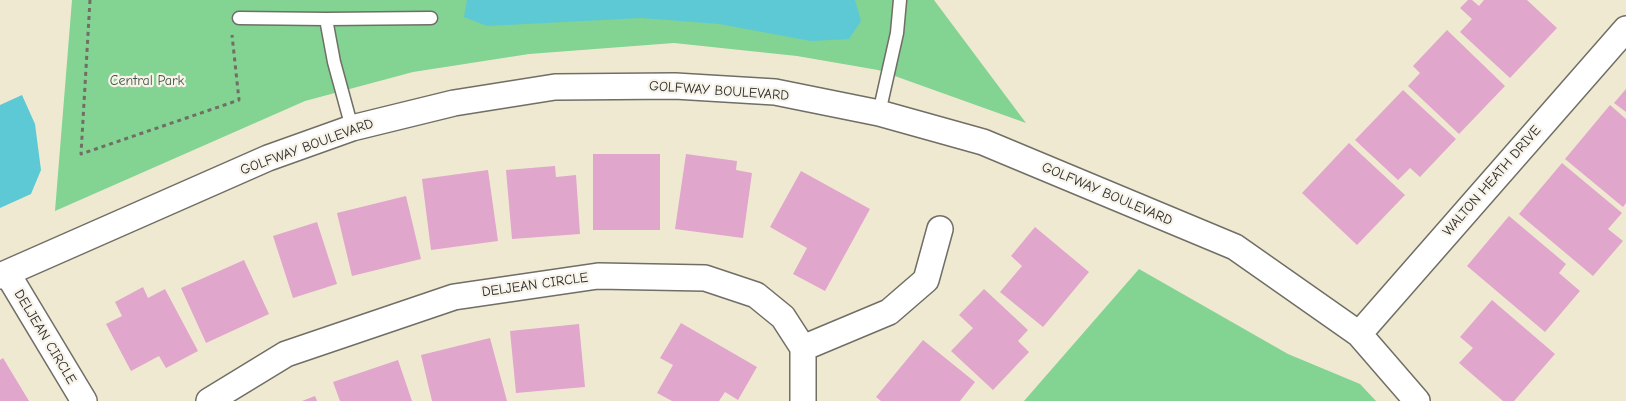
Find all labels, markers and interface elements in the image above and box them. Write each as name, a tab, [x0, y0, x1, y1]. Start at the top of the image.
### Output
park label: Central Park	[110, 73, 184, 89]
street label: GOLFWAY BOULEVARD	[648, 78, 790, 104]
street label: GOLFWAY BOULEVARD	[238, 115, 376, 179]
street label: WALTON HEATH DRIVE	[1439, 122, 1545, 240]
street label: GOLFWAY BOULEVARD	[1039, 159, 1175, 229]
street label: DELJEAN CIRCLE	[481, 269, 589, 301]
street label: DELJEAN CIRCLE	[10, 287, 80, 387]

